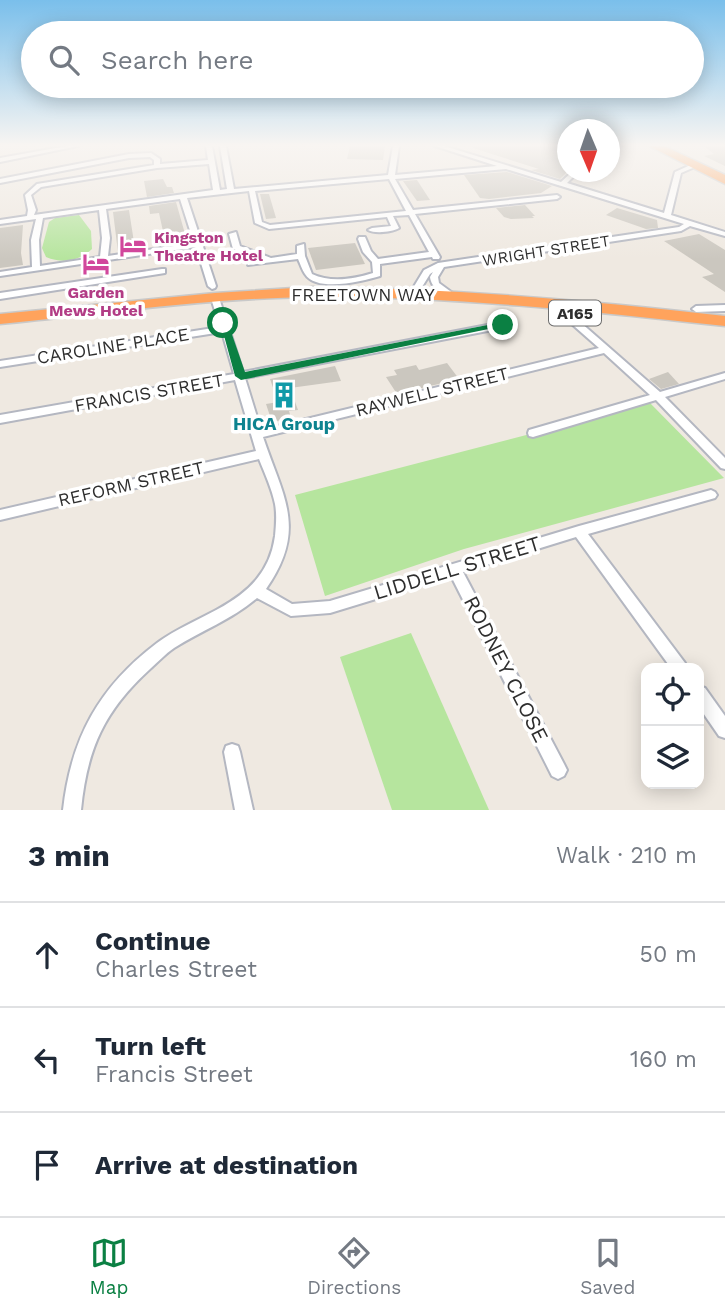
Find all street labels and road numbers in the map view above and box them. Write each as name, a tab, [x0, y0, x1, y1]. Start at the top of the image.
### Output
street label: WRIGHT STREET	[481, 231, 612, 270]
street label: FREETOWN WAY	[291, 284, 435, 305]
road number: A165	[549, 300, 601, 326]
street label: CAROLINE PLACE	[35, 323, 190, 368]
street label: RAYWELL STREET	[353, 362, 511, 421]
street label: FRANCIS STREET	[73, 369, 225, 416]
street label: REFORM STREET	[56, 457, 206, 510]
street label: LIDDELL STREET	[370, 530, 544, 605]
street label: RODNEY CLOSE	[459, 591, 554, 746]

